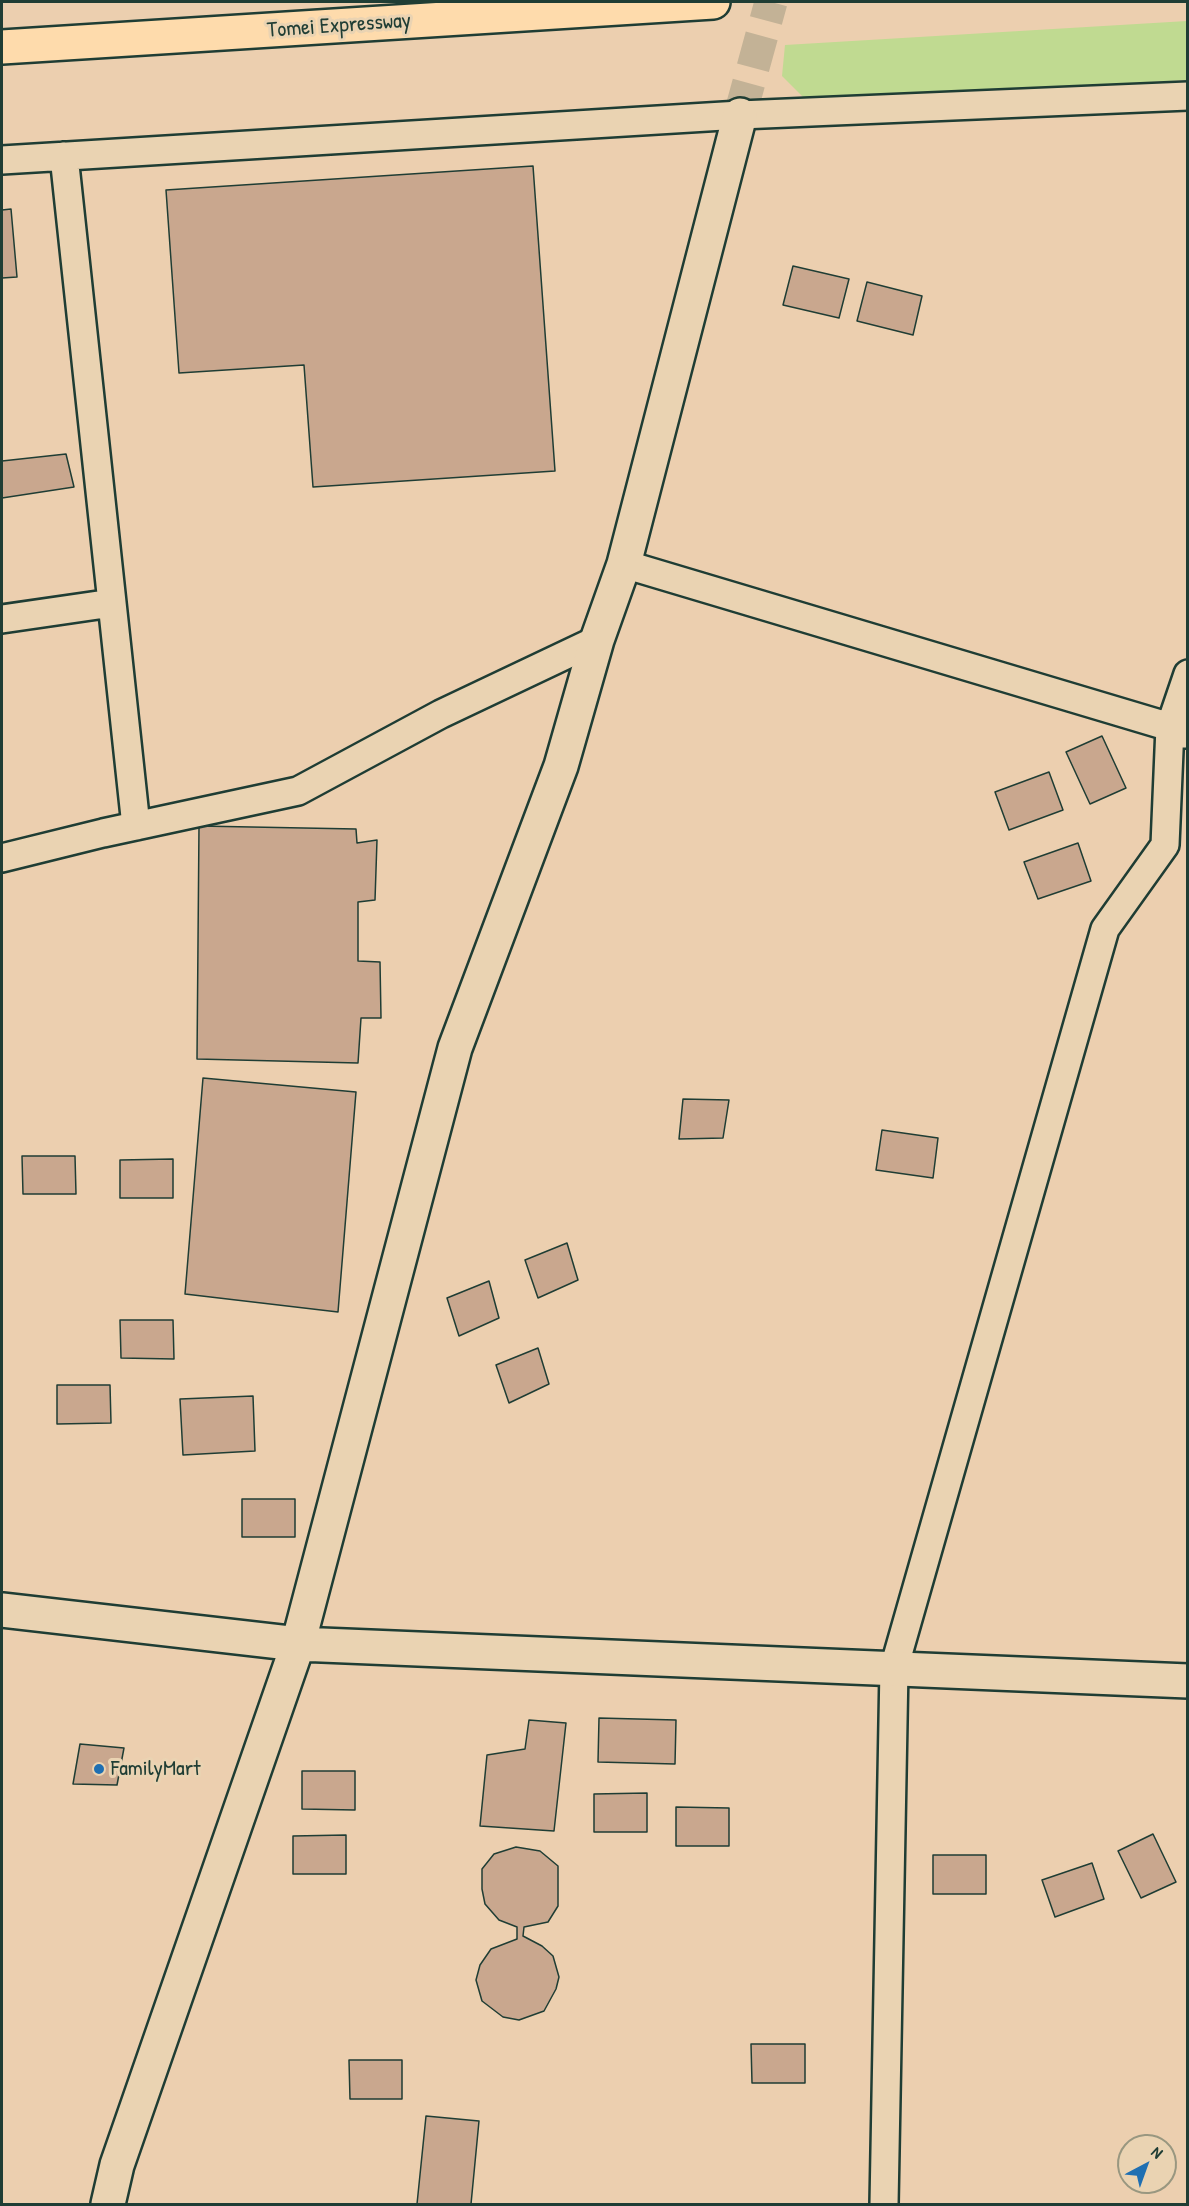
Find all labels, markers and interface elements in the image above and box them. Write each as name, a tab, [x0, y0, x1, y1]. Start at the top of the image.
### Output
street label: Tomei Expressway	[266, 8, 412, 44]
place label: FamilyMart	[111, 1756, 201, 1782]
marker: FamilyMart	[92, 1762, 106, 1776]
north arrow	[1117, 2134, 1177, 2194]
text: N	[1147, 2141, 1168, 2163]

